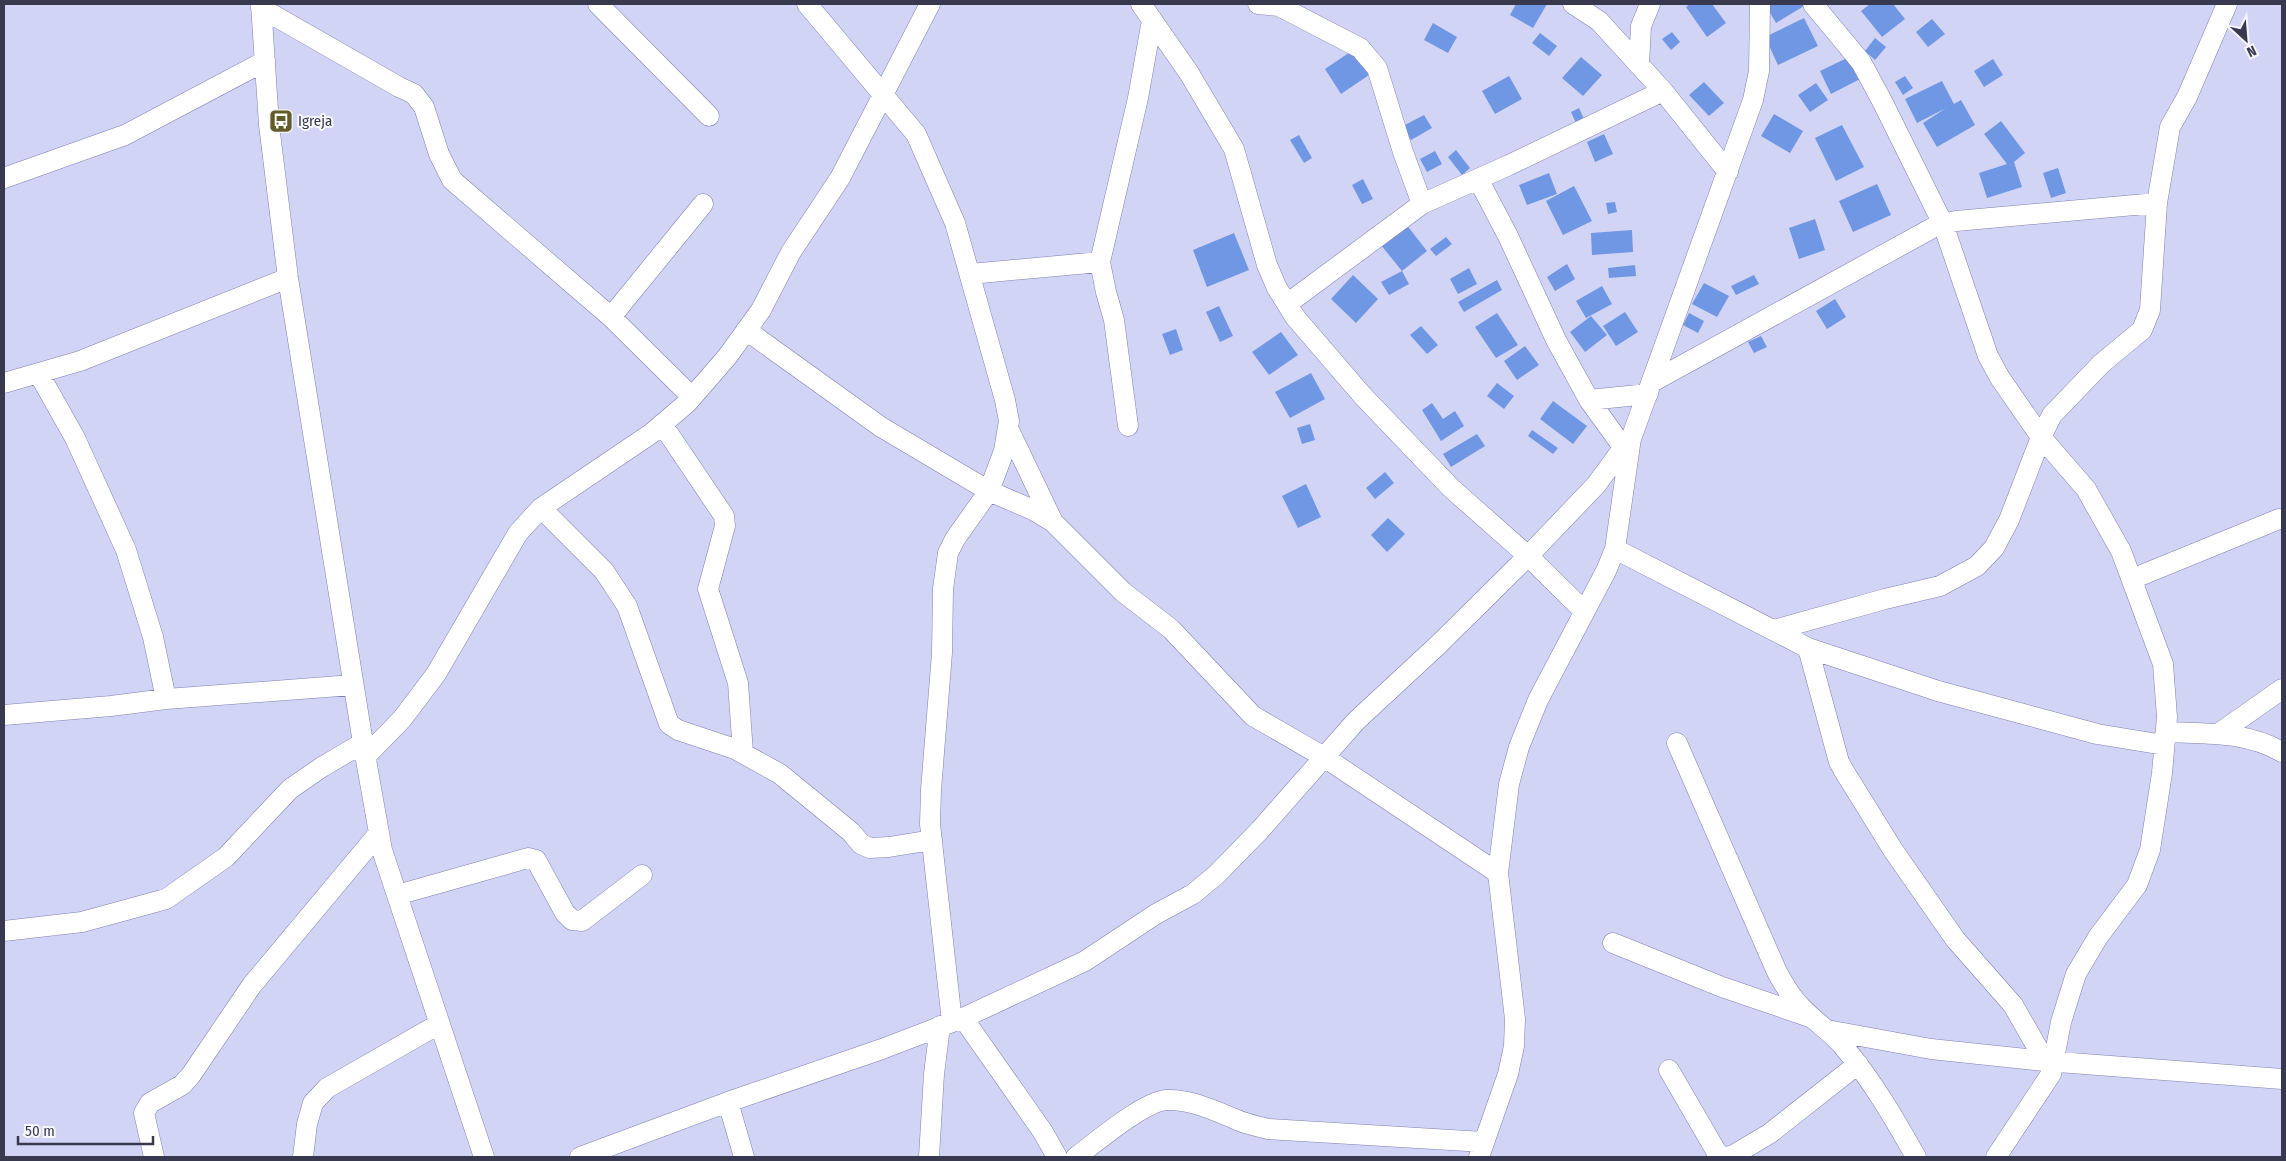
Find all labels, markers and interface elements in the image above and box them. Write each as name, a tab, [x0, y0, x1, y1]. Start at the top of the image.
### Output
north arrow	[2221, 15, 2271, 65]
text: N	[2244, 42, 2259, 61]
bus stop icon: Igreja	[268, 108, 294, 134]
place label: Igreja	[298, 112, 332, 130]
scale bar	[18, 1114, 152, 1146]
text: 50 m	[25, 1122, 55, 1140]

